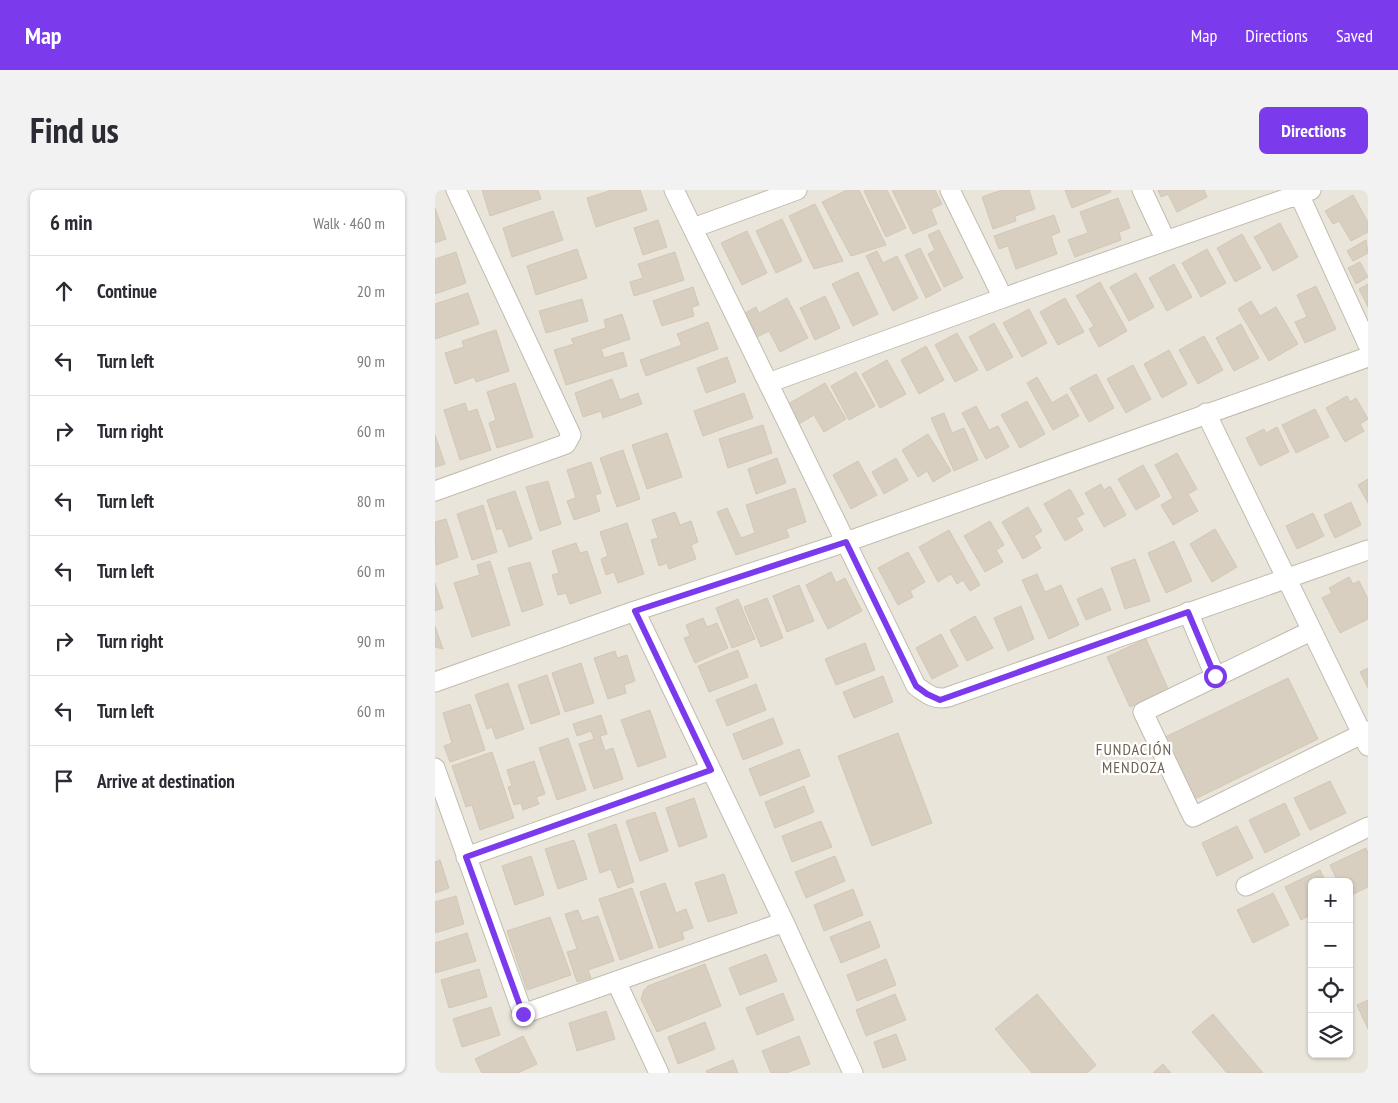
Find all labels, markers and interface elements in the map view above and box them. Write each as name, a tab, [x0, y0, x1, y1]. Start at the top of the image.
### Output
text: Map	[25, 20, 62, 51]
text: Map	[1191, 24, 1217, 47]
text: Directions	[1245, 24, 1308, 47]
text: Saved	[1336, 24, 1373, 47]
text: Find us	[30, 107, 119, 153]
button: Directions	[1259, 107, 1368, 154]
text: 6 min	[50, 209, 92, 236]
text: Walk · 460 m	[313, 213, 385, 233]
icon: ahead	[50, 277, 78, 305]
text: Continue	[97, 279, 157, 303]
text: 20 m	[357, 281, 385, 301]
icon: left	[50, 347, 78, 375]
text: Turn left	[97, 349, 154, 373]
text: 90 m	[357, 351, 385, 371]
icon: right	[50, 417, 78, 445]
text: Turn right	[97, 419, 163, 443]
text: 60 m	[357, 421, 385, 441]
icon: left	[50, 487, 78, 515]
text: Turn left	[97, 489, 154, 513]
text: 80 m	[357, 491, 385, 511]
icon: left	[50, 557, 78, 585]
text: Turn left	[97, 559, 154, 583]
text: 60 m	[357, 561, 385, 581]
icon: right	[50, 627, 78, 655]
text: Turn right	[97, 629, 163, 653]
text: 90 m	[357, 631, 385, 651]
route start	[1204, 665, 1227, 688]
icon: left	[50, 697, 78, 725]
text: Turn left	[97, 699, 154, 723]
text: 60 m	[357, 701, 385, 721]
district label: FUNDACIÓN MENDOZA	[1096, 739, 1172, 777]
icon: arrive	[50, 767, 78, 795]
text: Arrive at destination	[97, 769, 235, 793]
map controls	[1308, 878, 1353, 1058]
button: +	[1308, 878, 1353, 923]
button: −	[1308, 923, 1353, 968]
button: locate	[1308, 968, 1353, 1013]
route end	[512, 1003, 535, 1026]
button: layers	[1308, 1013, 1353, 1058]

